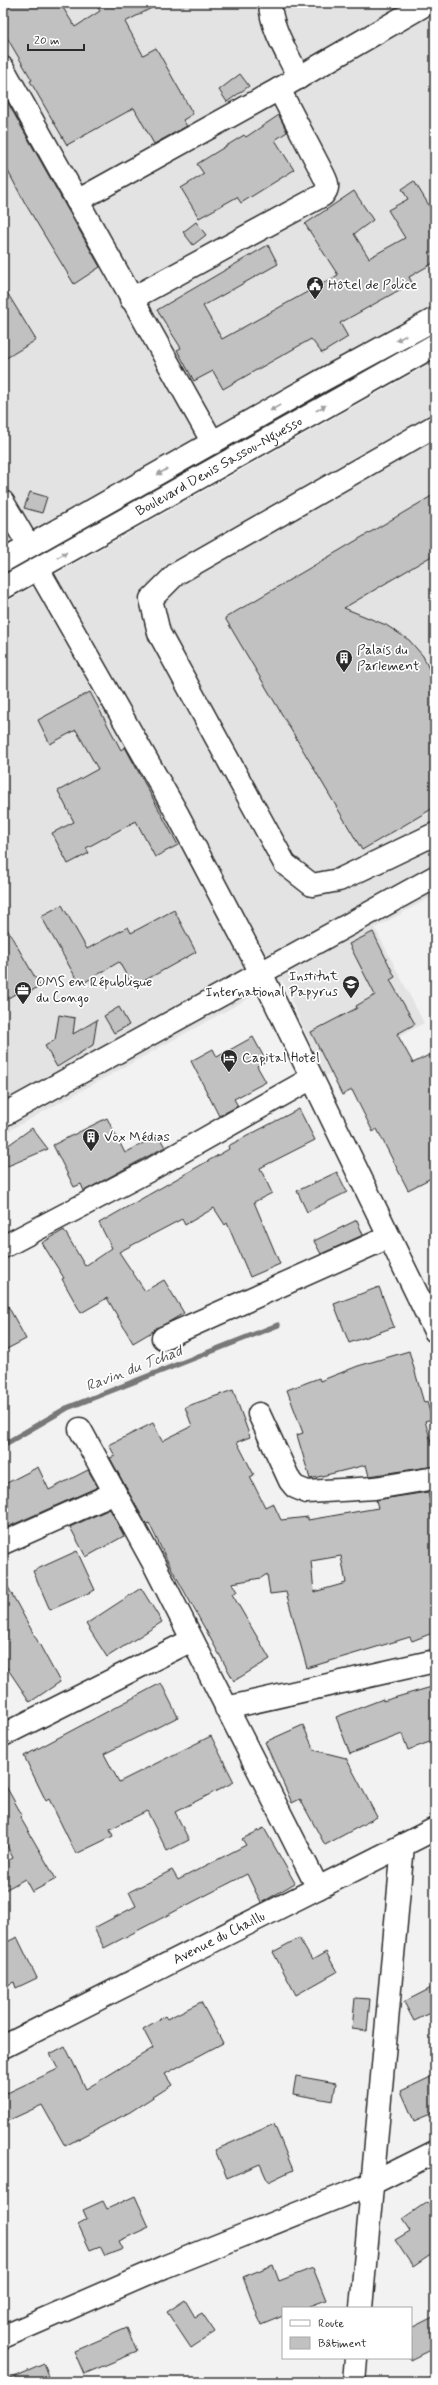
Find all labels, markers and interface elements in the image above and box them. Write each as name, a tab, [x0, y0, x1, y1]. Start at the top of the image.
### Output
scale bar	[28, 26, 84, 52]
text: 20 m	[34, 33, 60, 49]
public building icon: Hôtel de Police	[305, 275, 325, 300]
place label: Hôtel de Police	[328, 276, 417, 294]
one-way arrow	[395, 334, 407, 341]
one-way arrow	[269, 404, 281, 411]
one-way arrow	[315, 404, 327, 411]
street label: Boulevard Denis Sassou-Nguesso	[133, 412, 306, 520]
one-way arrow	[156, 469, 168, 476]
one-way arrow	[56, 552, 67, 558]
place label: Palais du Parlement	[357, 641, 420, 675]
building icon: Palais du Parlement	[334, 648, 354, 673]
place label: Institut International Papyrus	[205, 967, 339, 1001]
place label: OMS en République du Congo	[36, 973, 152, 1007]
school or university icon: Institut International Papyrus	[341, 974, 361, 999]
office icon: OMS en République du Congo	[13, 980, 33, 1005]
hotel icon: Capital Hotel	[219, 1048, 239, 1073]
place label: Capital Hotel	[242, 1049, 320, 1067]
building icon: Vox Médias	[81, 1127, 101, 1152]
place label: Vox Médias	[104, 1128, 170, 1146]
water label: Ravin du Tchad	[83, 1341, 187, 1397]
street label: Avenue du Chaillu	[170, 1907, 268, 1969]
legend	[282, 2307, 412, 2359]
text: Route	[318, 2316, 344, 2332]
text: Bâtiment	[318, 2336, 367, 2352]

